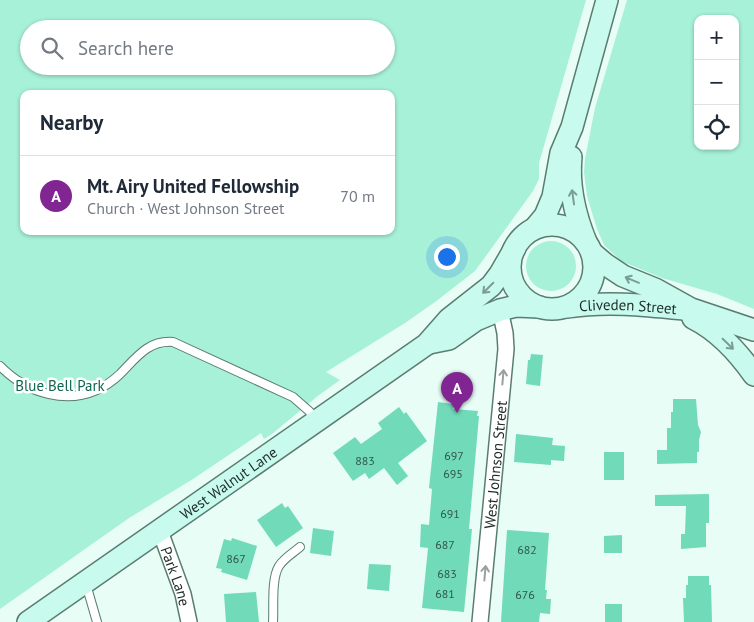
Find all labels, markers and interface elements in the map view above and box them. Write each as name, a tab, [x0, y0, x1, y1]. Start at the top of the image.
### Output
map controls	[694, 15, 739, 150]
button: +	[694, 15, 739, 60]
search box	[20, 20, 395, 75]
icon: search	[38, 34, 66, 62]
text: Search here	[78, 36, 174, 60]
button: −	[694, 60, 739, 105]
button: locate	[694, 105, 739, 150]
text: Nearby	[40, 109, 103, 136]
text: Mt. Airy United Fellowship	[87, 174, 299, 198]
text: A	[51, 186, 61, 206]
text: 70 m	[340, 186, 375, 206]
one-way arrow	[568, 190, 578, 206]
text: Church · West Johnson Street	[87, 198, 285, 218]
your location	[434, 244, 460, 270]
one-way arrow	[625, 274, 640, 284]
one-way arrow	[482, 282, 494, 294]
street label: Cliveden Street	[578, 294, 678, 318]
one-way arrow	[722, 338, 734, 350]
one-way arrow	[498, 369, 508, 385]
pin: A	[441, 372, 473, 413]
park label: Blue Bell Park	[15, 376, 106, 395]
street label: West Johnson Street	[479, 400, 511, 530]
street label: West Walnut Lane	[176, 442, 281, 523]
house number: 697	[444, 448, 464, 463]
house number: 883	[355, 453, 375, 468]
house number: 695	[443, 466, 463, 481]
house number: 691	[440, 506, 460, 521]
house number: 687	[435, 537, 455, 552]
house number: 682	[517, 542, 537, 557]
street label: Park Lane	[157, 544, 195, 608]
house number: 867	[226, 551, 246, 566]
house number: 683	[437, 566, 457, 581]
one-way arrow	[480, 566, 489, 582]
house number: 681	[435, 586, 455, 601]
house number: 676	[515, 587, 535, 602]

